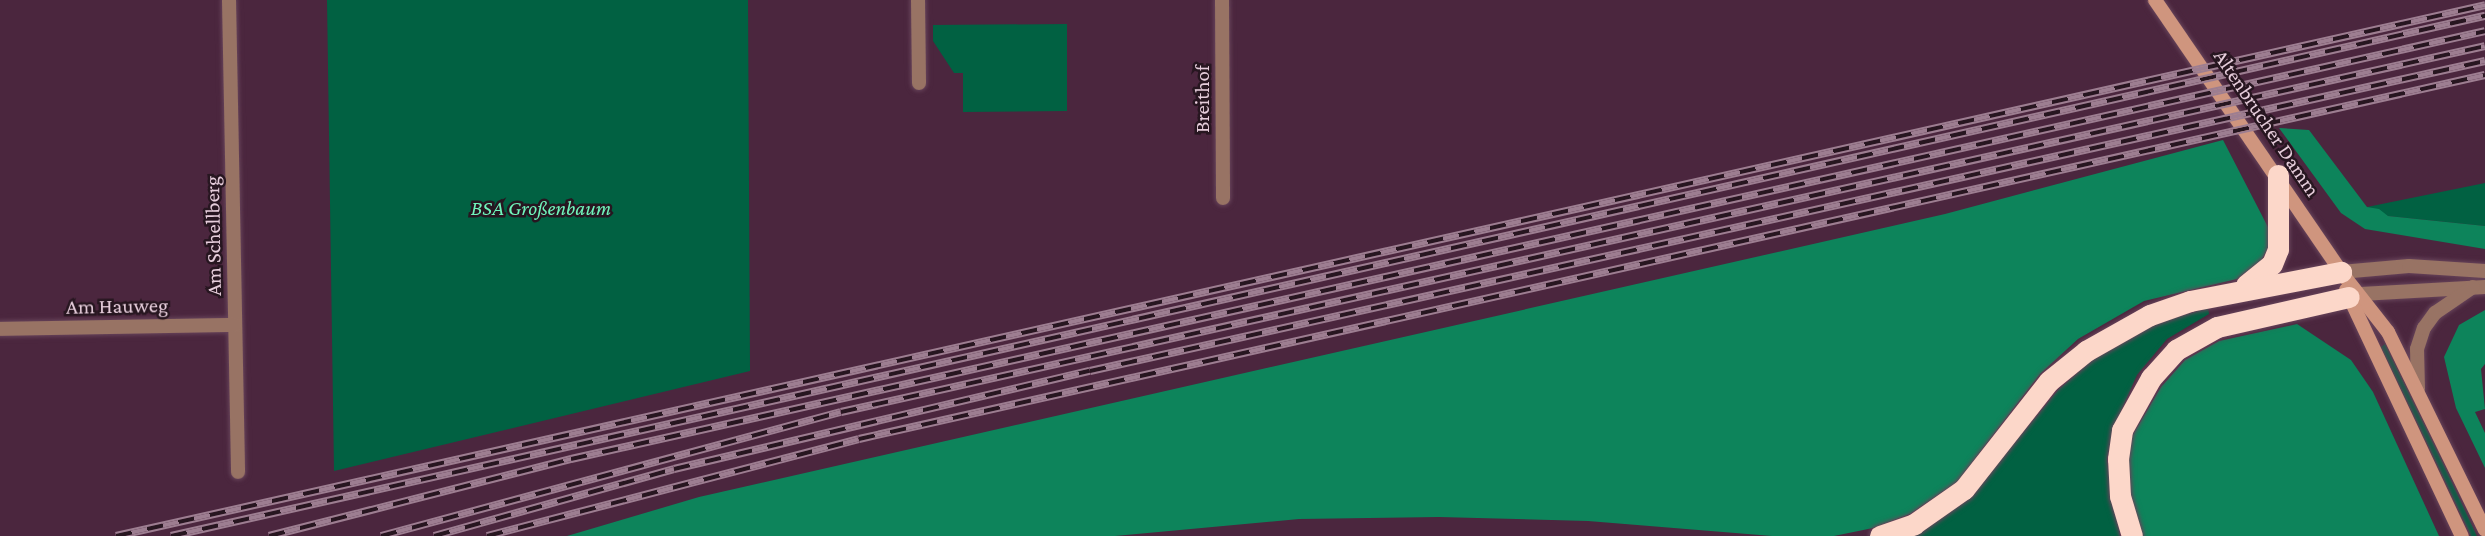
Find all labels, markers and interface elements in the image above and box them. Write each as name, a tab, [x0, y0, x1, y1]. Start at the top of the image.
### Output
street label: Altenbrucher Damm	[2208, 45, 2326, 201]
street label: Breithof	[1189, 65, 1215, 133]
street label: Am Schellberg	[199, 176, 227, 296]
park label: BSA Großenbaum	[471, 195, 611, 221]
street label: Am Hauweg	[66, 293, 168, 319]

